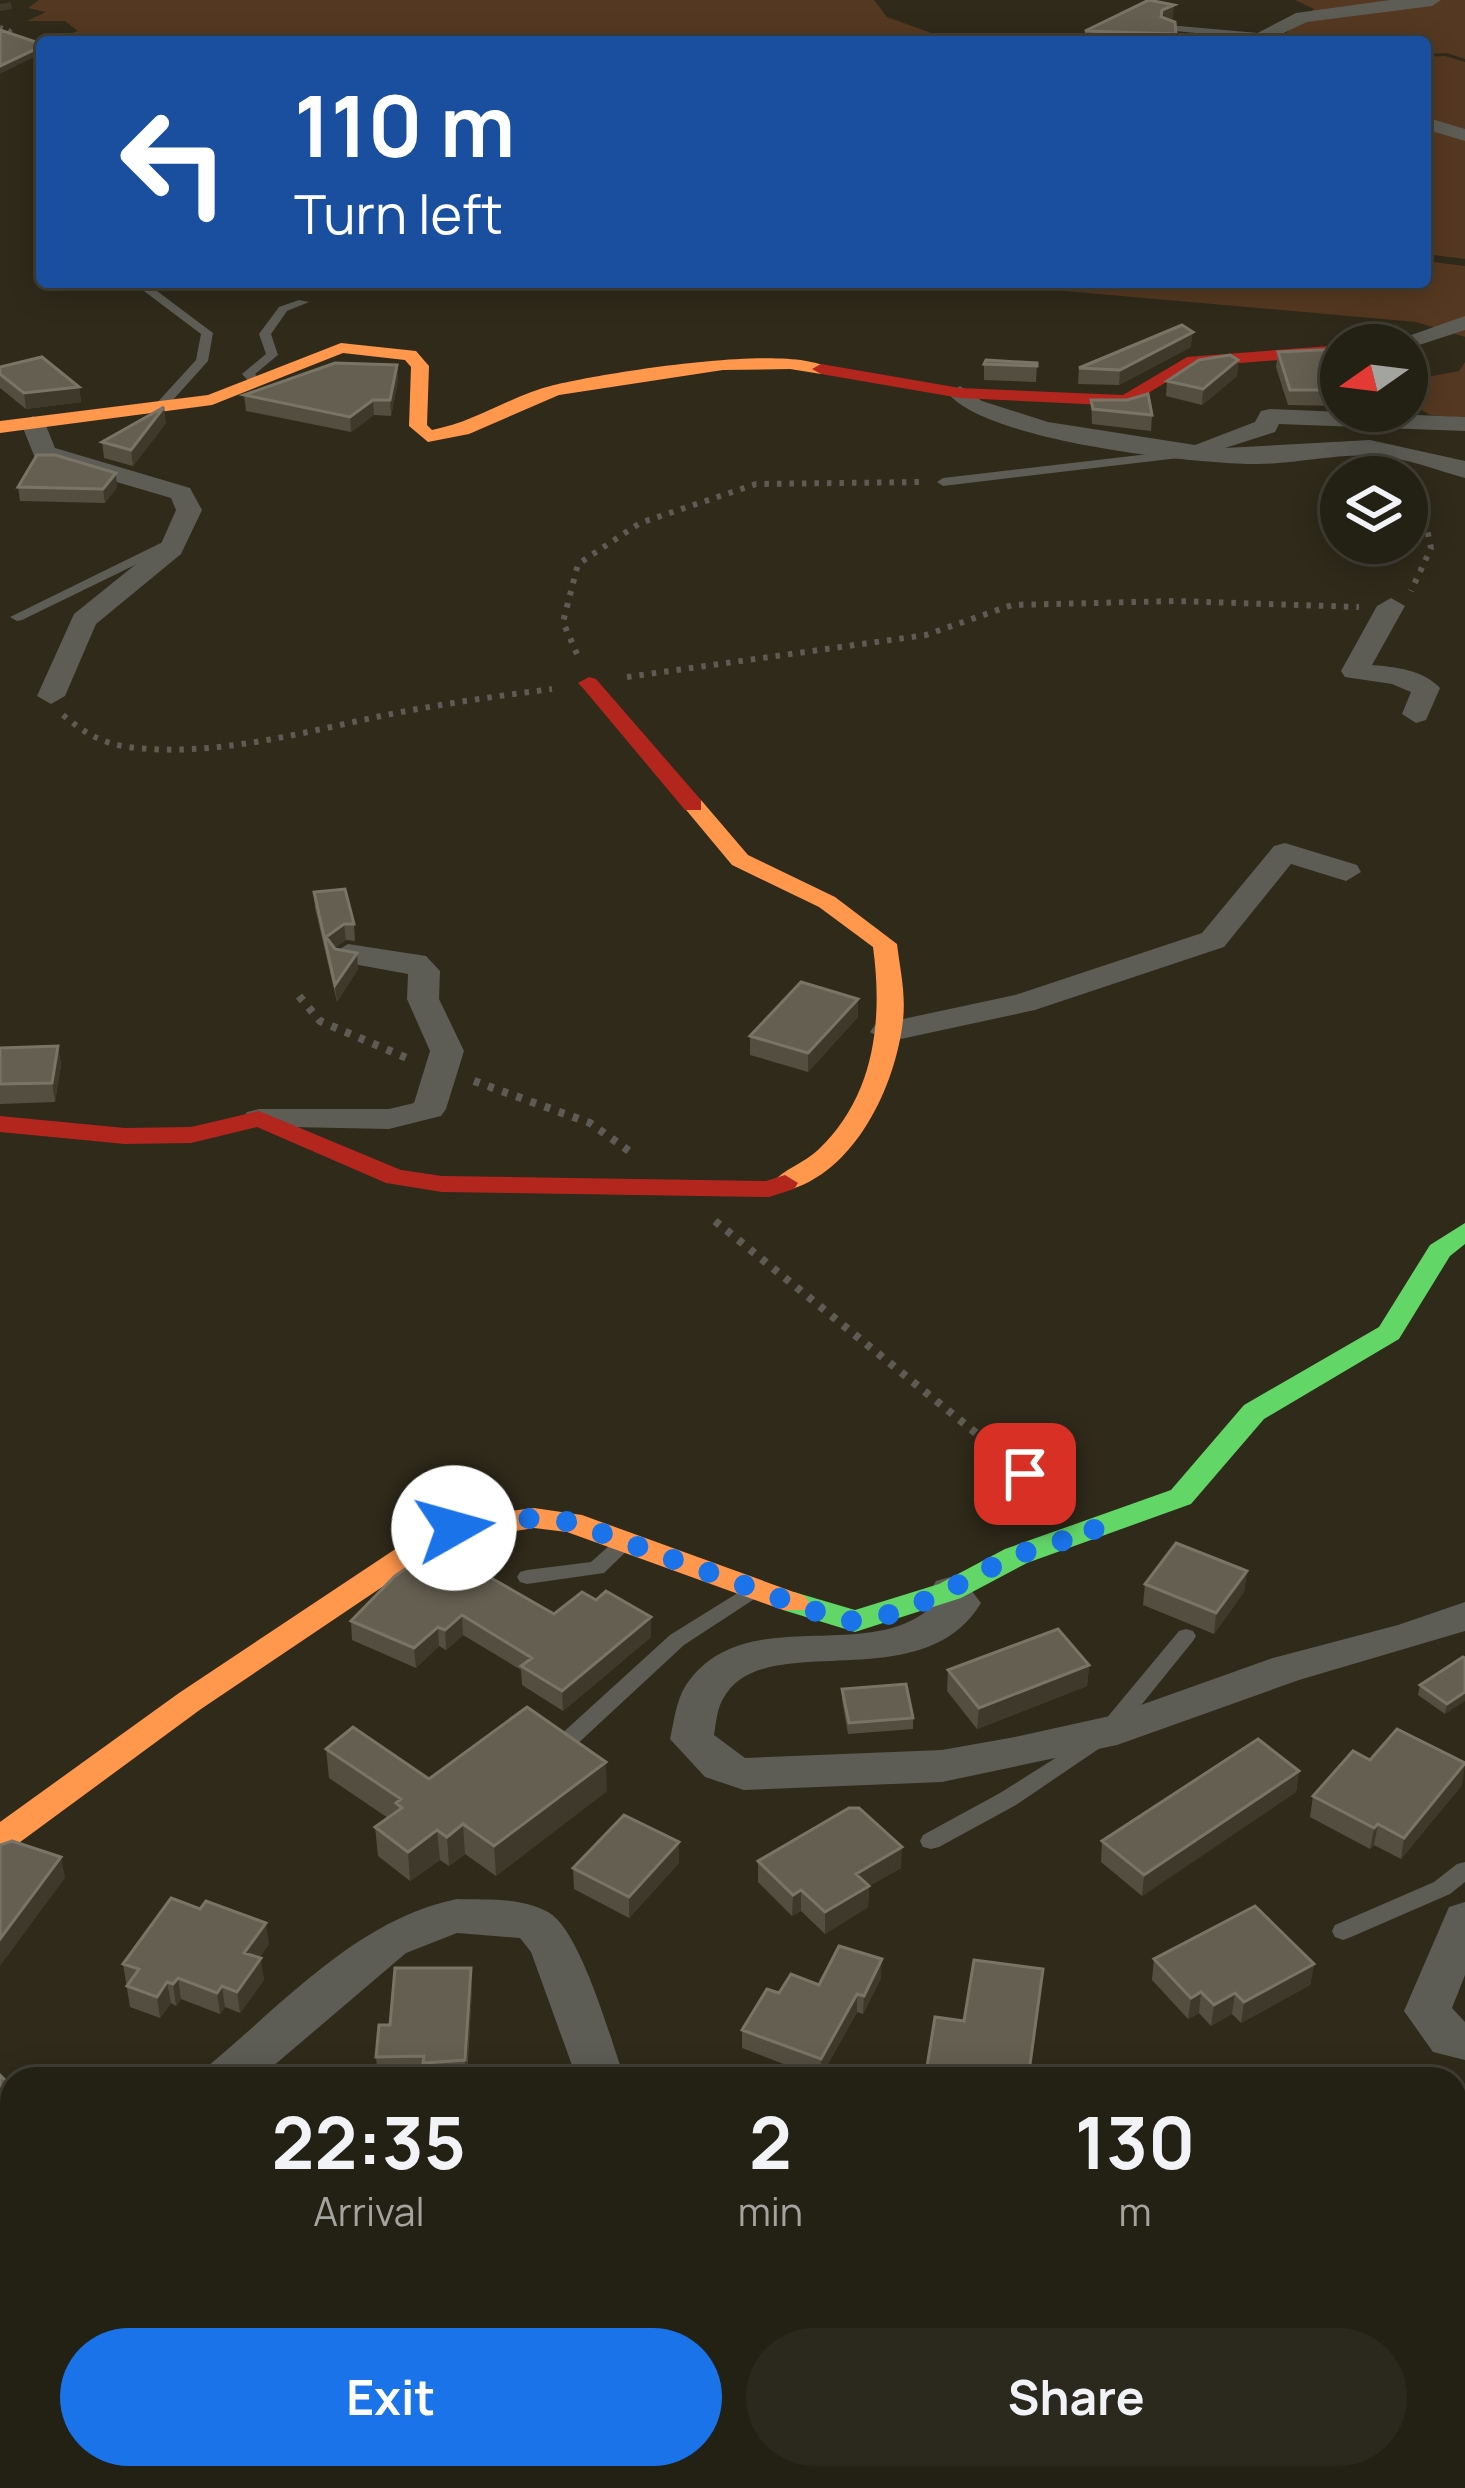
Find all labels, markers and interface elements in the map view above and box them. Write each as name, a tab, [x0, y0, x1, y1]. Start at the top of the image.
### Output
text: 110 m	[294, 67, 515, 182]
icon: left	[96, 84, 252, 240]
text: Turn left	[294, 176, 503, 250]
north arrow	[1320, 324, 1428, 432]
map controls	[1320, 324, 1428, 564]
button: layers	[1320, 456, 1428, 564]
pin	[974, 1423, 1076, 1525]
icon: arrive	[992, 1441, 1058, 1507]
position arrow	[391, 1465, 517, 1591]
text: 22:35	[272, 2092, 466, 2191]
text: 2	[749, 2092, 792, 2191]
text: 130	[1075, 2092, 1195, 2191]
text: Arrival	[313, 2184, 425, 2238]
text: min	[738, 2184, 803, 2238]
text: m	[1118, 2184, 1152, 2238]
button: Exit	[60, 2328, 722, 2466]
button: Share	[746, 2328, 1407, 2466]

